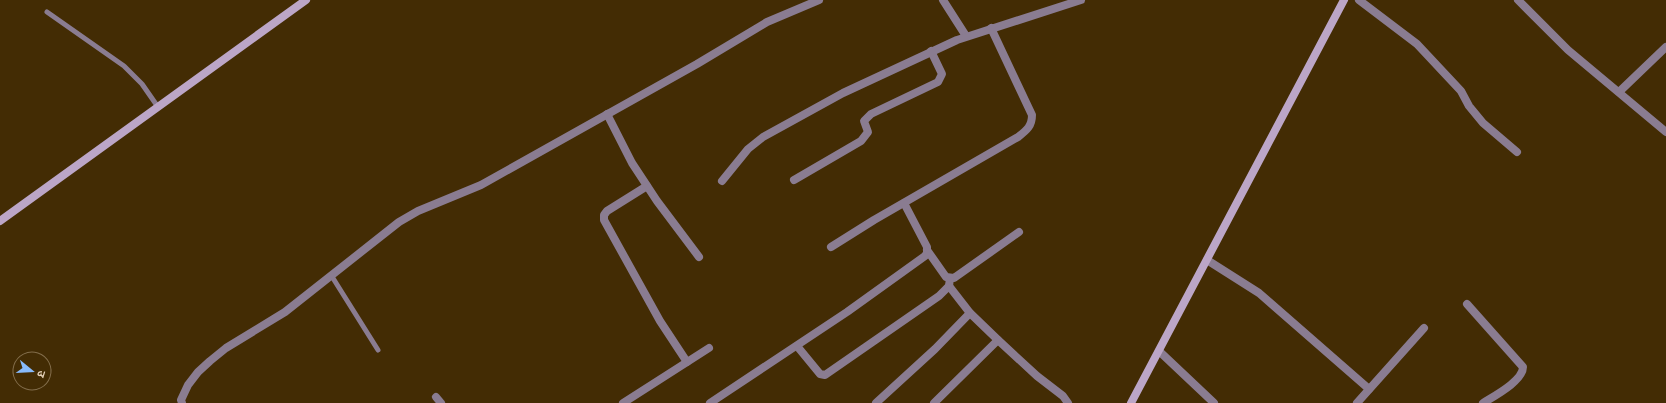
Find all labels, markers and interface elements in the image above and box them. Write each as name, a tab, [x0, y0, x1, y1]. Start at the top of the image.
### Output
north arrow	[12, 351, 52, 391]
text: उ	[35, 369, 48, 380]

